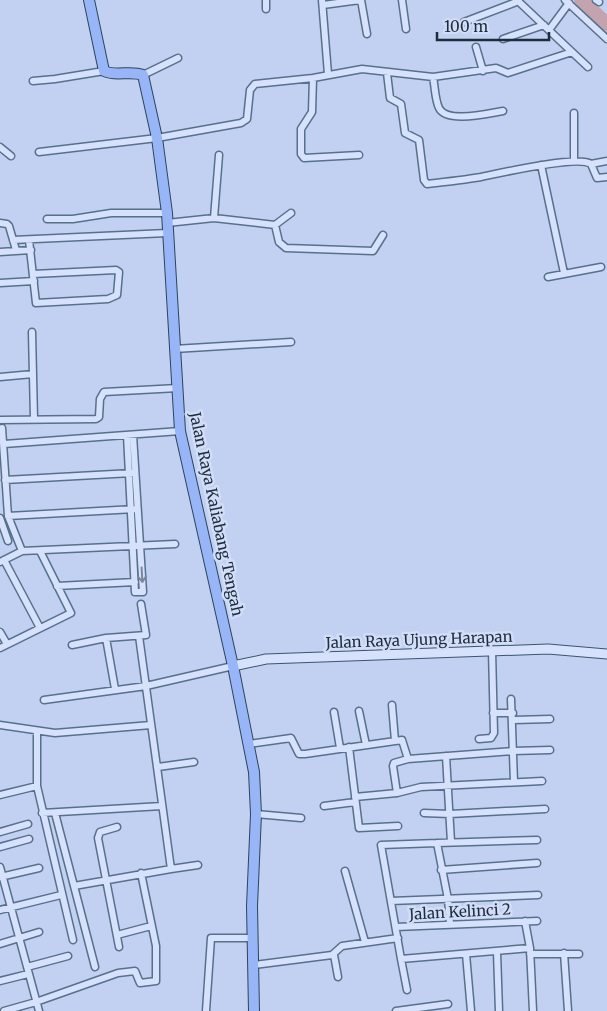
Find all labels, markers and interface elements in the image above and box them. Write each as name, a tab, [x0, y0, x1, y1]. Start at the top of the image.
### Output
scale bar	[437, 10, 550, 42]
text: 100 m	[444, 17, 488, 36]
street label: Jalan Raya Kaliabang Tengah	[185, 409, 247, 618]
one-way arrow	[138, 566, 147, 582]
street label: Jalan Raya Ujung Harapan	[324, 627, 513, 652]
street label: Jalan Kelinci 2	[408, 899, 511, 924]

